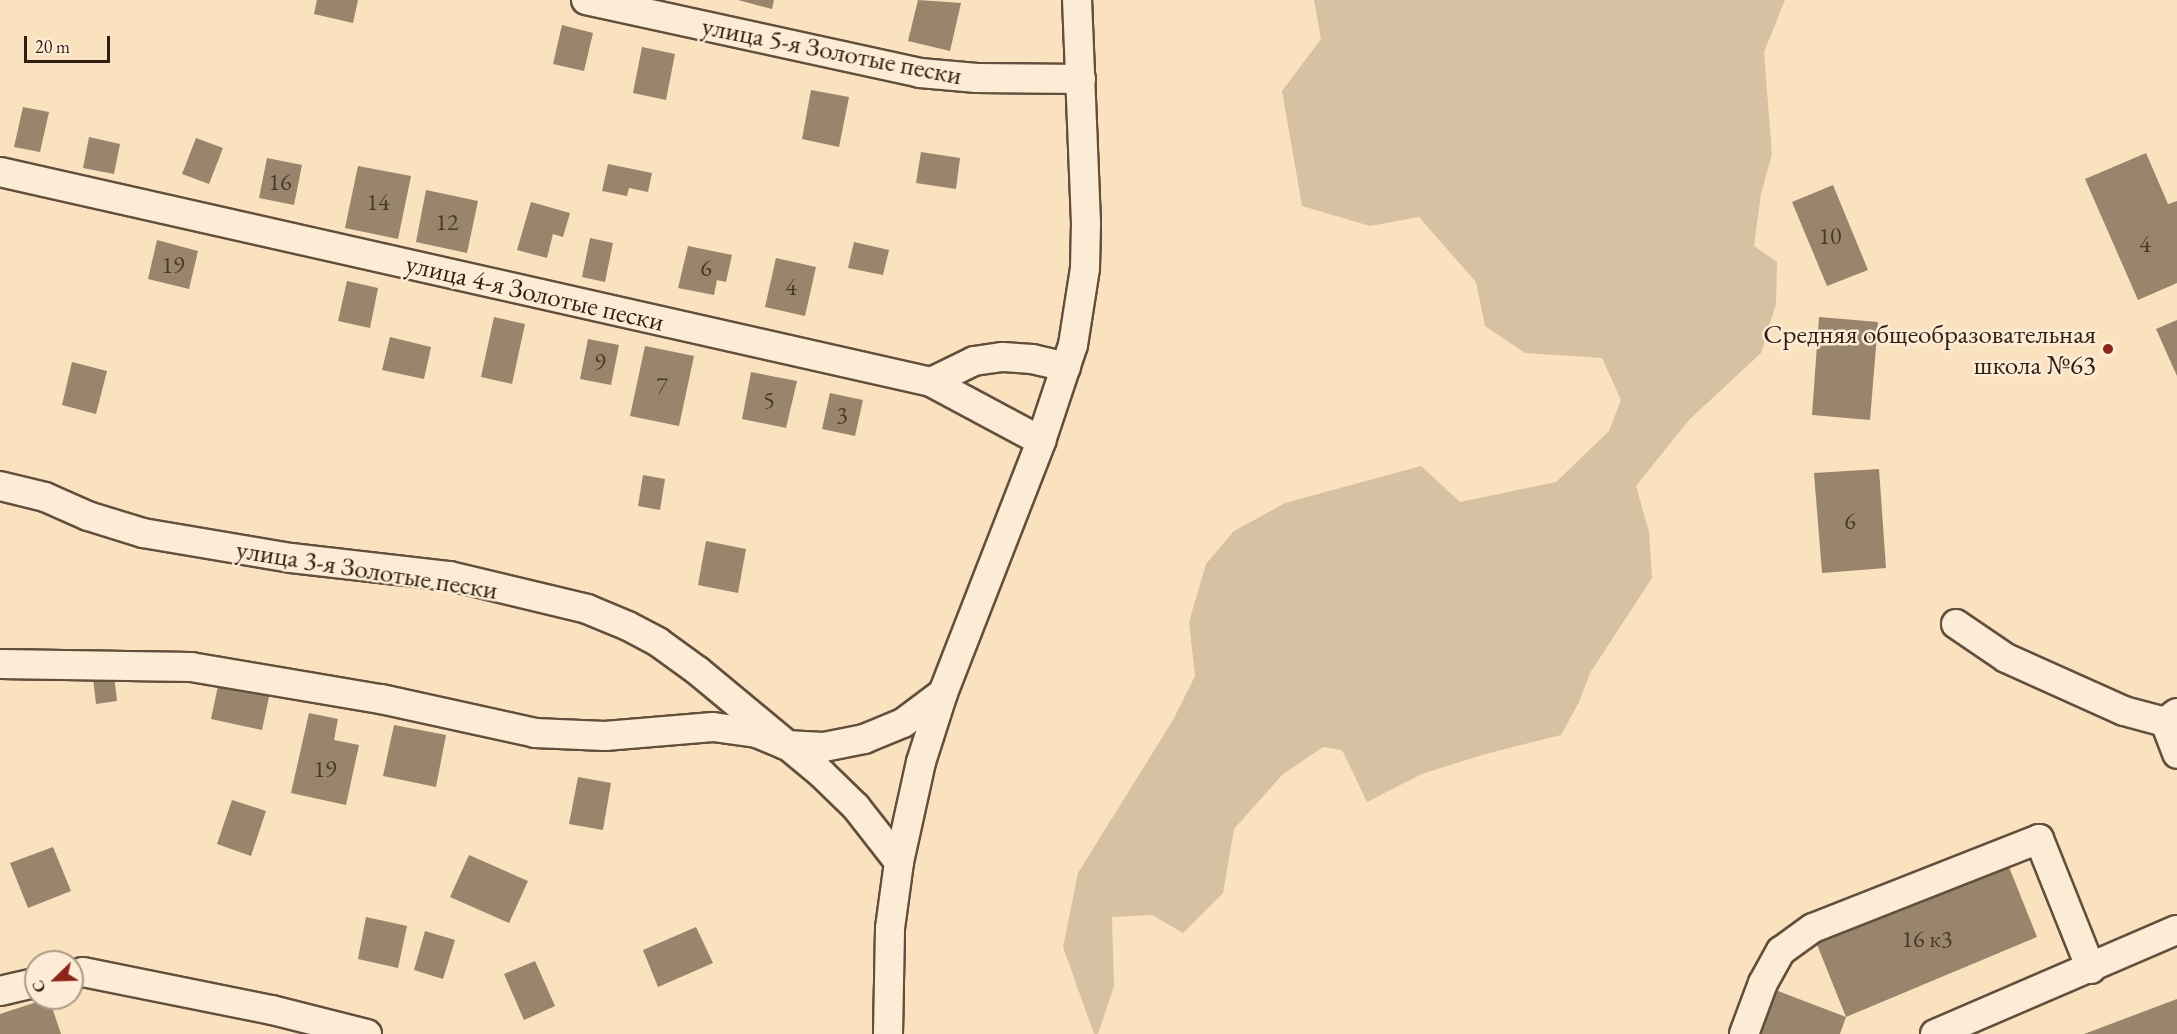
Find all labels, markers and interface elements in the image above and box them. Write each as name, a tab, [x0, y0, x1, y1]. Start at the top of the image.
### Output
street label: улица 5-я Золотые пески	[699, 9, 965, 91]
scale bar	[27, 24, 112, 62]
text: 20 m	[35, 35, 70, 58]
house number: 16	[268, 168, 292, 196]
house number: 14	[366, 188, 390, 216]
house number: 12	[435, 208, 459, 236]
house number: 10	[1818, 222, 1842, 250]
house number: 4	[2139, 230, 2151, 258]
street label: улица 4-я Золотые пески	[403, 247, 667, 337]
house number: 19	[161, 251, 185, 279]
house number: 6	[700, 254, 712, 282]
house number: 4	[785, 273, 797, 301]
place label: Средняя общеобразовательная школа №63	[1763, 317, 2096, 380]
marker: Средняя общеобразовательная школа №63	[2101, 342, 2115, 356]
house number: 9	[594, 348, 606, 376]
house number: 7	[656, 372, 668, 400]
house number: 5	[763, 386, 775, 414]
house number: 3	[836, 401, 848, 429]
house number: 6	[1844, 507, 1856, 535]
street label: улица 3-я Золотые пески	[234, 532, 500, 606]
house number: 19	[313, 755, 337, 783]
house number: 16 к3	[1902, 925, 1952, 953]
north arrow	[24, 950, 84, 1010]
text: С	[27, 977, 51, 996]

